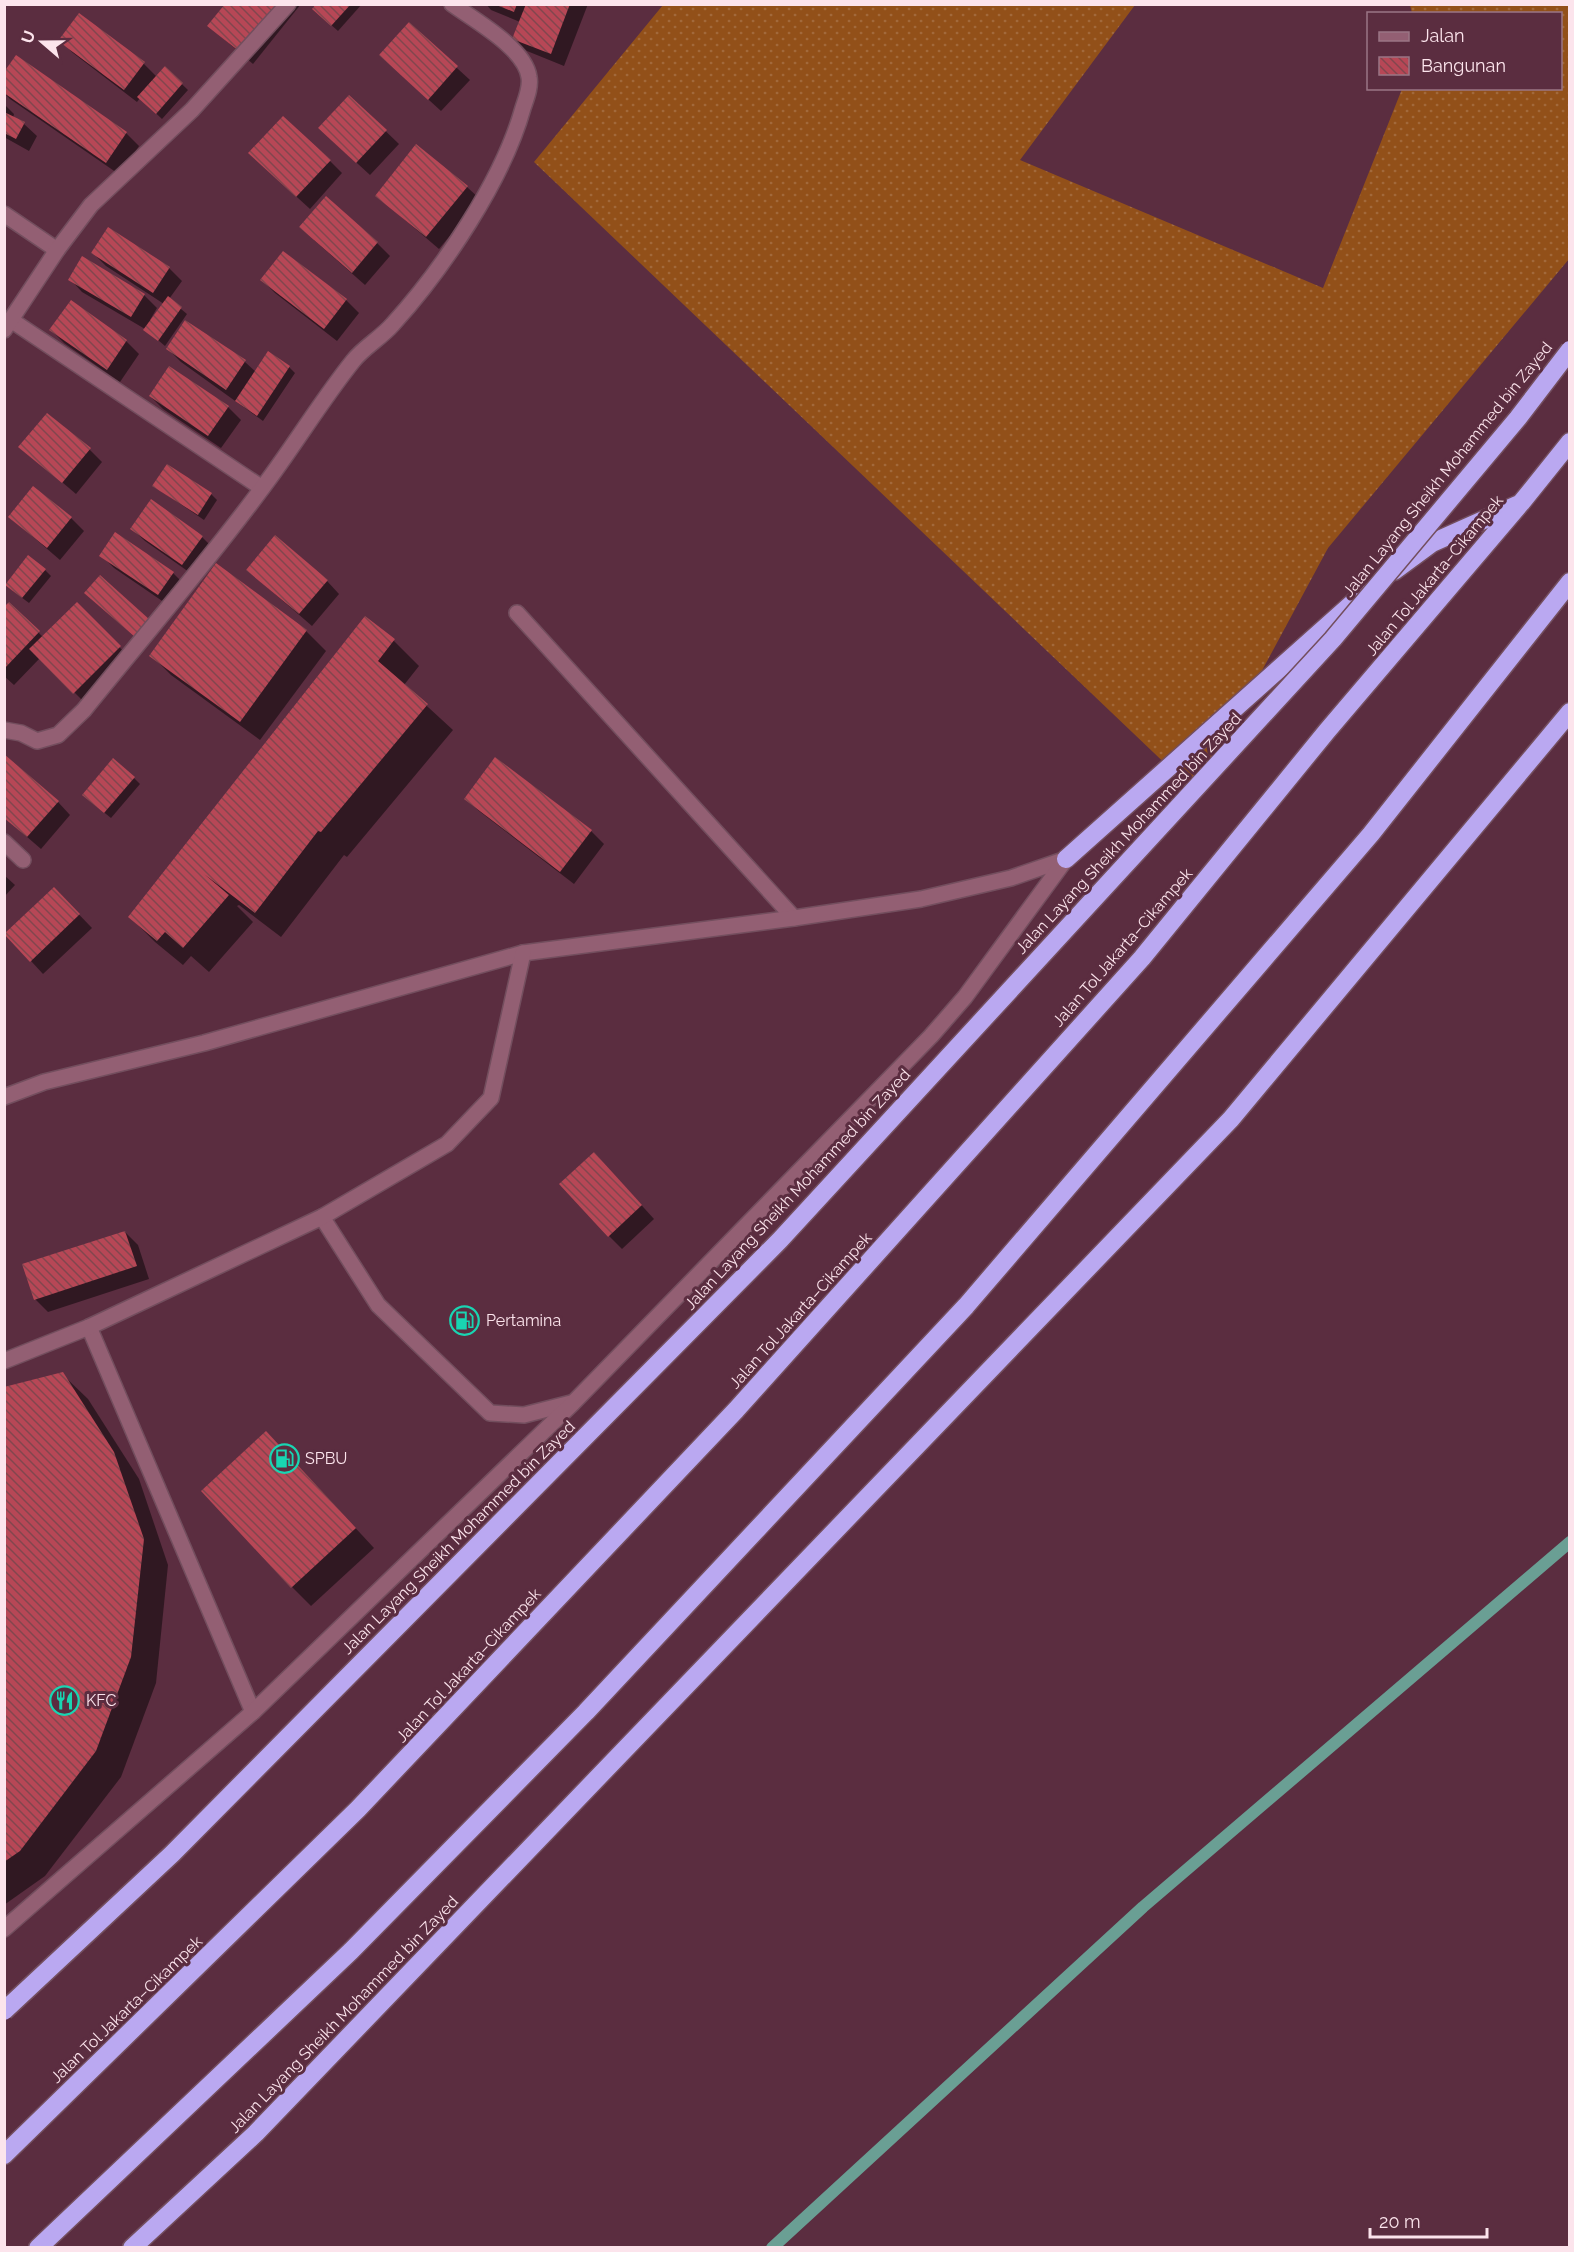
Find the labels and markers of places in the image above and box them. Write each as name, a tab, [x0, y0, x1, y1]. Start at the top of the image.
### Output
fuel station icon: Pertamina	[449, 1304, 481, 1336]
place label: Pertamina	[486, 1311, 561, 1330]
fuel station icon: SPBU	[268, 1442, 300, 1474]
place label: SPBU	[305, 1449, 347, 1468]
restaurant icon: KFC	[49, 1684, 81, 1716]
place label: KFC	[86, 1691, 116, 1710]

